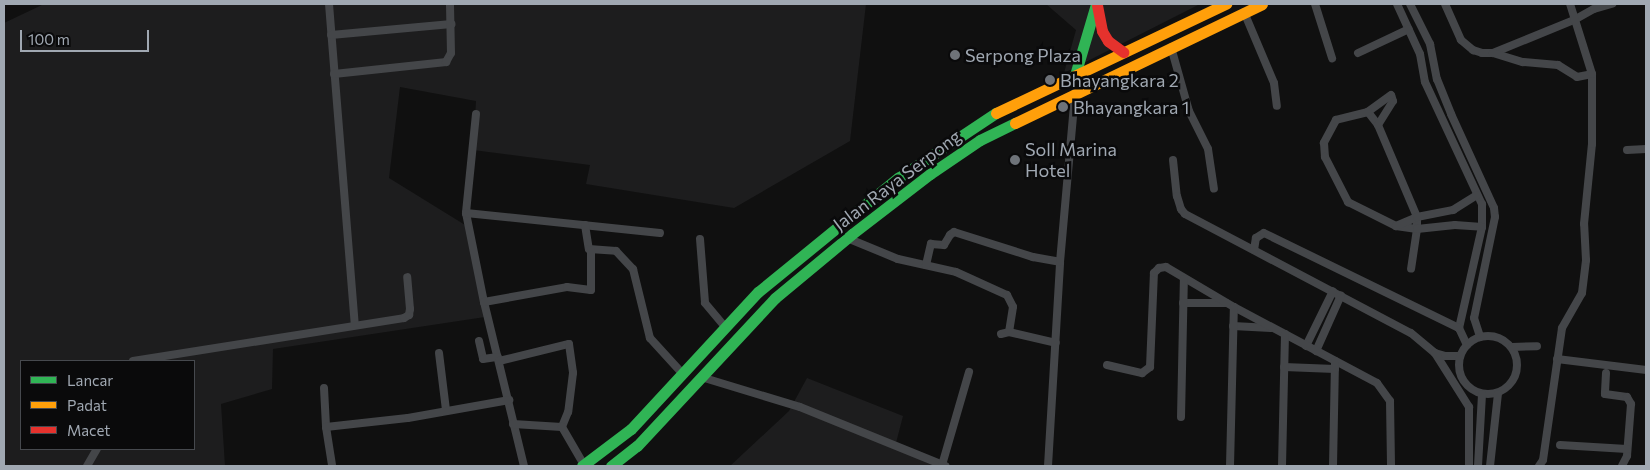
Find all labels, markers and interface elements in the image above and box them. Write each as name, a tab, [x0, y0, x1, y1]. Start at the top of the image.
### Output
scale bar	[22, 20, 151, 52]
text: 100 m	[28, 30, 70, 48]
place label: Serpong Plaza	[965, 44, 1081, 66]
marker: Serpong Plaza	[949, 49, 961, 61]
place label: Bhayangkara 2	[1060, 69, 1179, 91]
marker: Bhayangkara 2	[1044, 74, 1056, 86]
place label: Bhayangkara 1	[1073, 96, 1189, 118]
marker: Bhayangkara 1	[1057, 101, 1069, 113]
street label: Jalan Raya Serpong	[829, 125, 965, 235]
place label: Soll Marina Hotel	[1025, 139, 1117, 182]
marker: Soll Marina Hotel	[1009, 154, 1021, 166]
legend	[20, 360, 195, 450]
text: Lancar	[67, 371, 113, 389]
text: Padat	[67, 396, 107, 414]
text: Macet	[67, 421, 110, 439]

